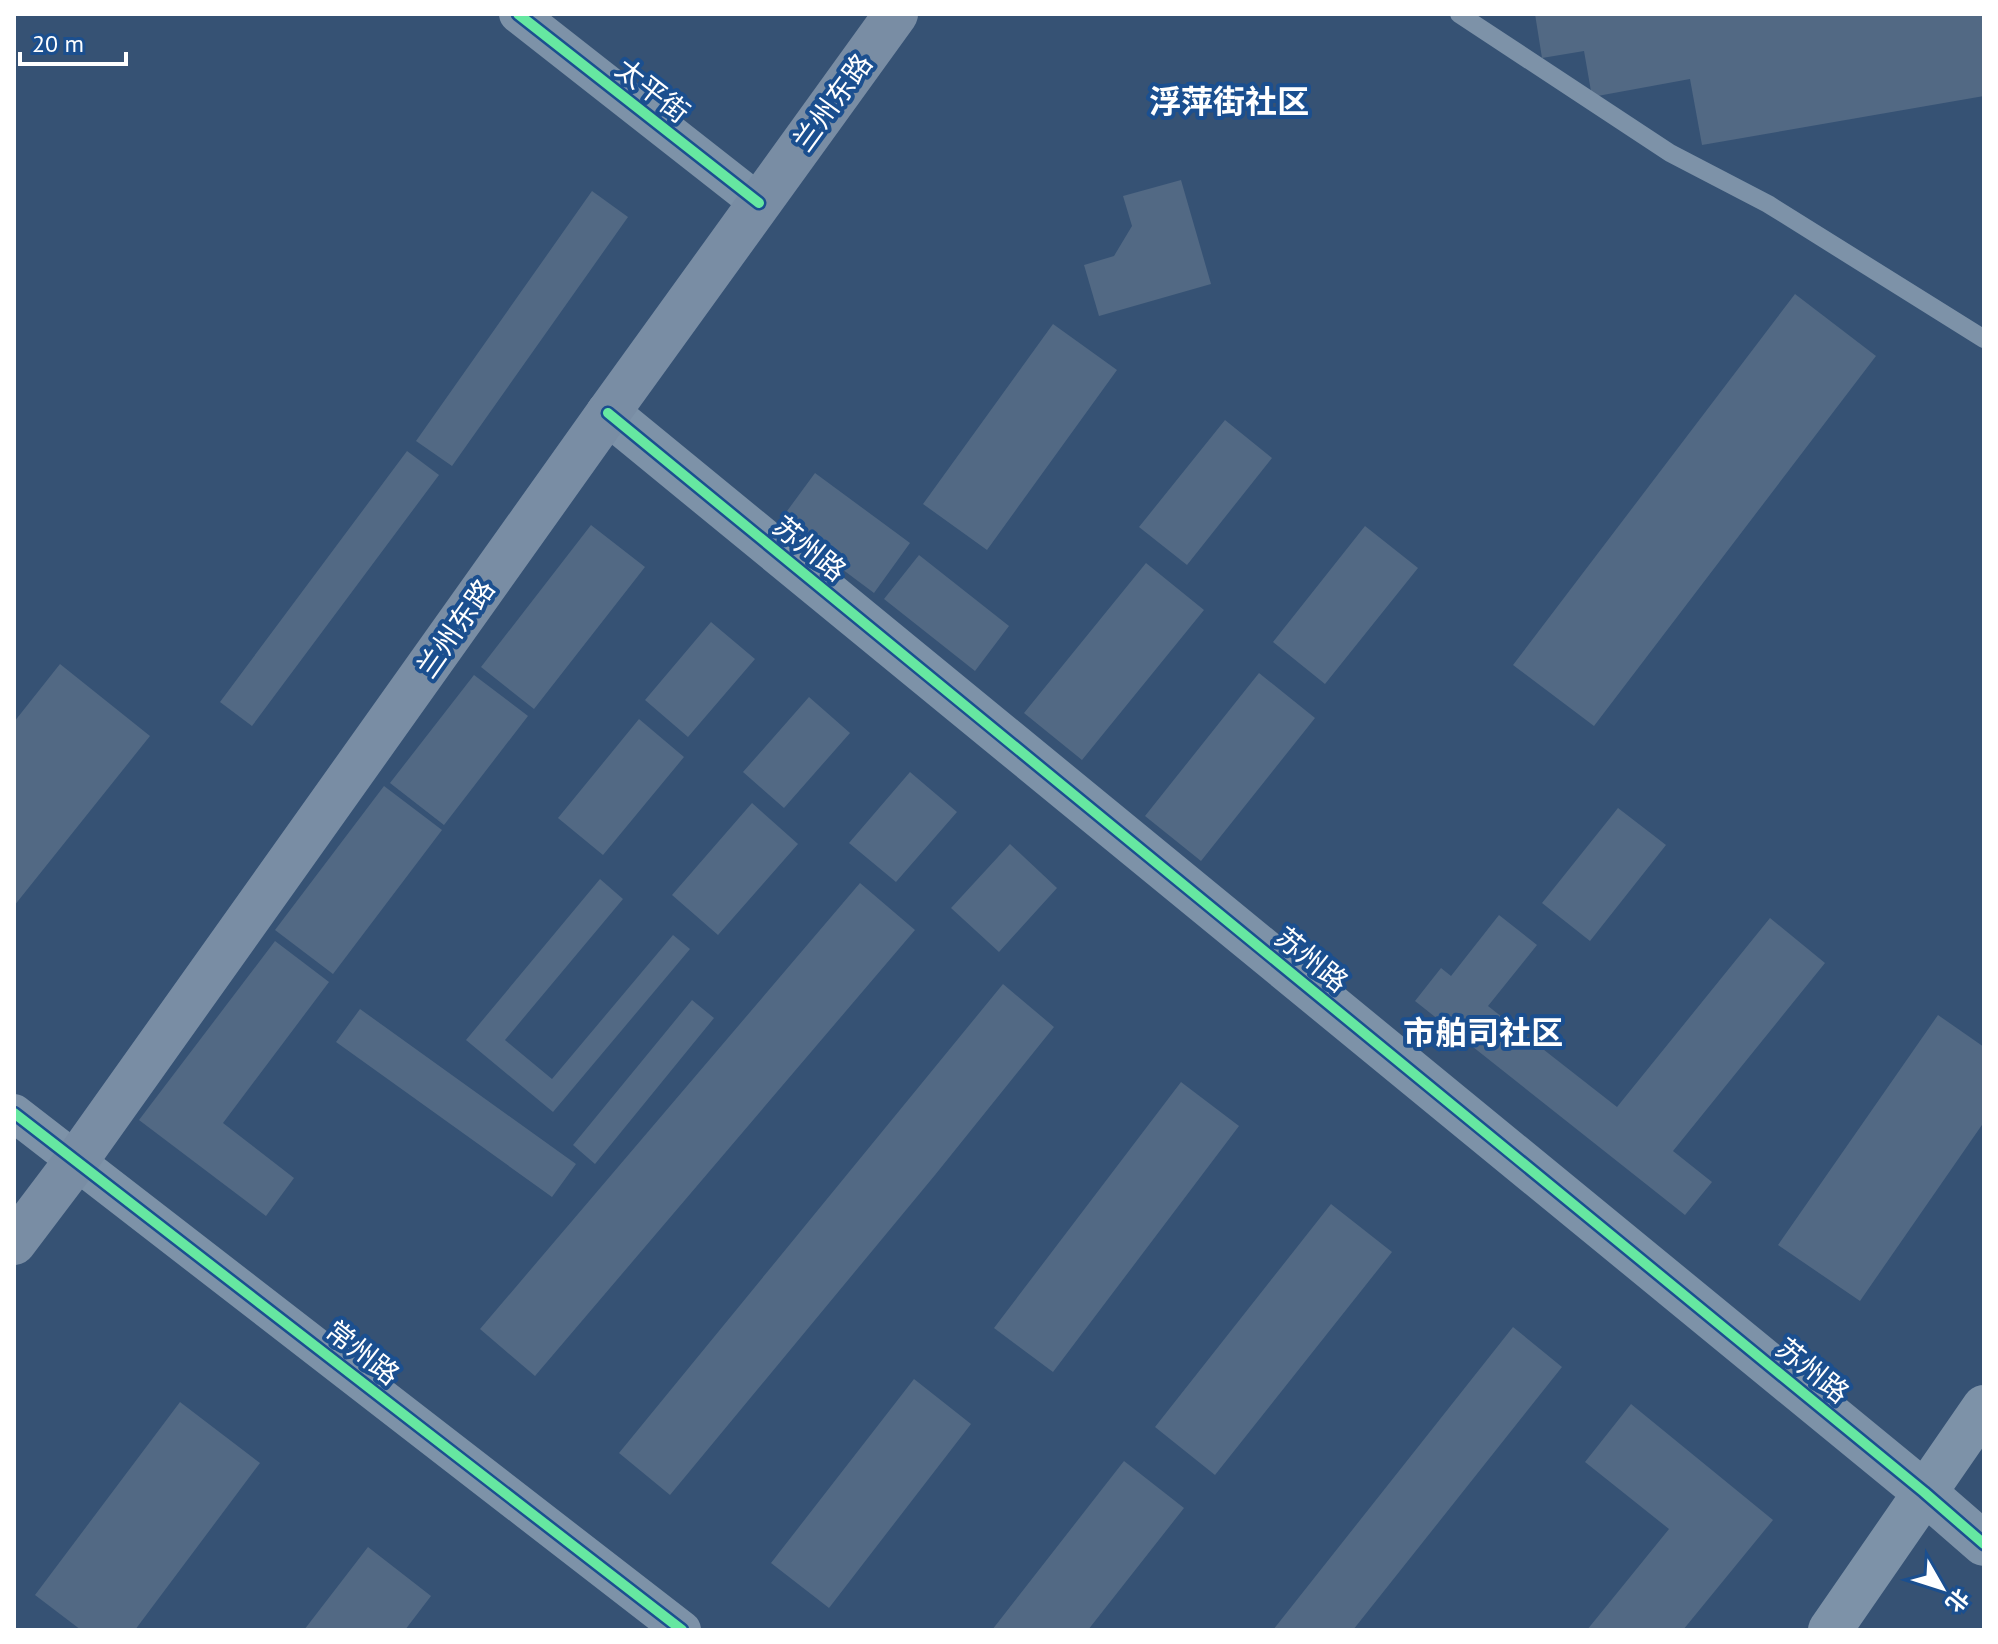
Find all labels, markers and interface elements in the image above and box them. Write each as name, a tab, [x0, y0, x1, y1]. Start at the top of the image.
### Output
scale bar	[20, 16, 126, 66]
text: 20 m	[32, 28, 84, 59]
street label: 兰州东路	[784, 46, 880, 158]
street label: 太平街	[609, 50, 697, 130]
district label: 浮萍街社区	[1149, 80, 1309, 122]
street label: 苏州路	[766, 507, 854, 589]
street label: 兰州东路	[408, 572, 502, 684]
street label: 苏州路	[1268, 918, 1356, 1000]
district label: 市舶司社区	[1403, 1011, 1563, 1053]
street label: 常州路	[319, 1312, 407, 1392]
street label: 苏州路	[1769, 1329, 1857, 1411]
north arrow	[1902, 1548, 1982, 1628]
text: 北	[1940, 1583, 1975, 1618]

